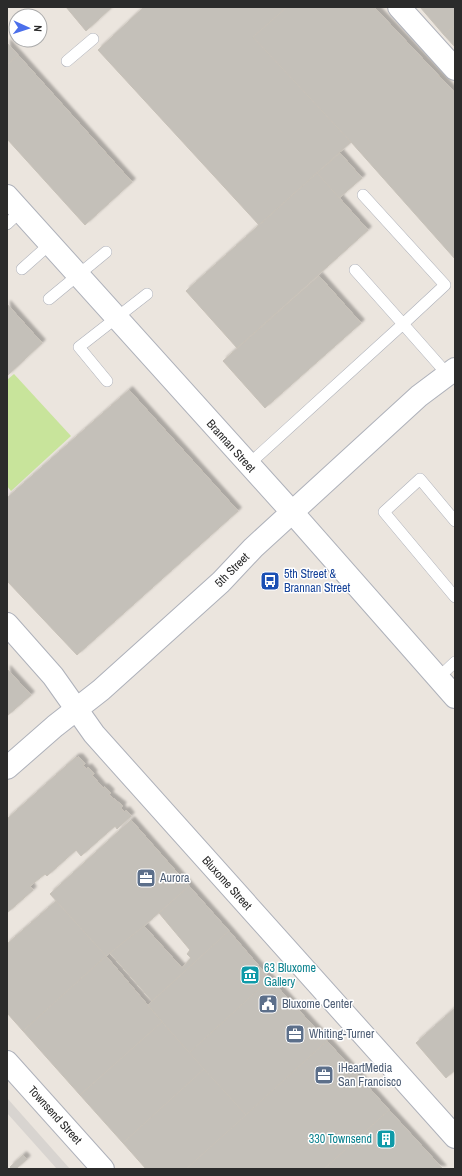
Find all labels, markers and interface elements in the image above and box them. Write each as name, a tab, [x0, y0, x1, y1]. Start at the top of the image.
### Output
north arrow	[8, 8, 48, 48]
text: N	[31, 25, 45, 32]
street label: Brannan Street	[203, 416, 259, 476]
street label: 5th Street	[211, 549, 253, 591]
place label: 5th Street & Brannan Street	[284, 566, 350, 596]
bus stop icon: 5th Street & Brannan Street	[259, 570, 281, 592]
street label: Bluxome Street	[199, 853, 256, 914]
office icon: Aurora	[135, 867, 157, 889]
place label: Aurora	[159, 870, 190, 886]
place label: 63 Bluxome Gallery	[264, 960, 316, 990]
museum icon: 63 Bluxome Gallery	[239, 964, 261, 986]
public building icon: Bluxome Center	[257, 993, 279, 1015]
place label: Bluxome Center	[282, 996, 353, 1012]
office icon: Whiting-Turner	[284, 1023, 306, 1045]
place label: Whiting-Turner	[309, 1026, 375, 1042]
place label: iHeartMedia San Francisco	[338, 1060, 401, 1090]
office icon: iHeartMedia San Francisco	[313, 1064, 335, 1086]
street label: Townsend Street	[25, 1082, 86, 1148]
building icon: 330 Townsend	[375, 1128, 397, 1150]
place label: 330 Townsend	[309, 1131, 372, 1147]

